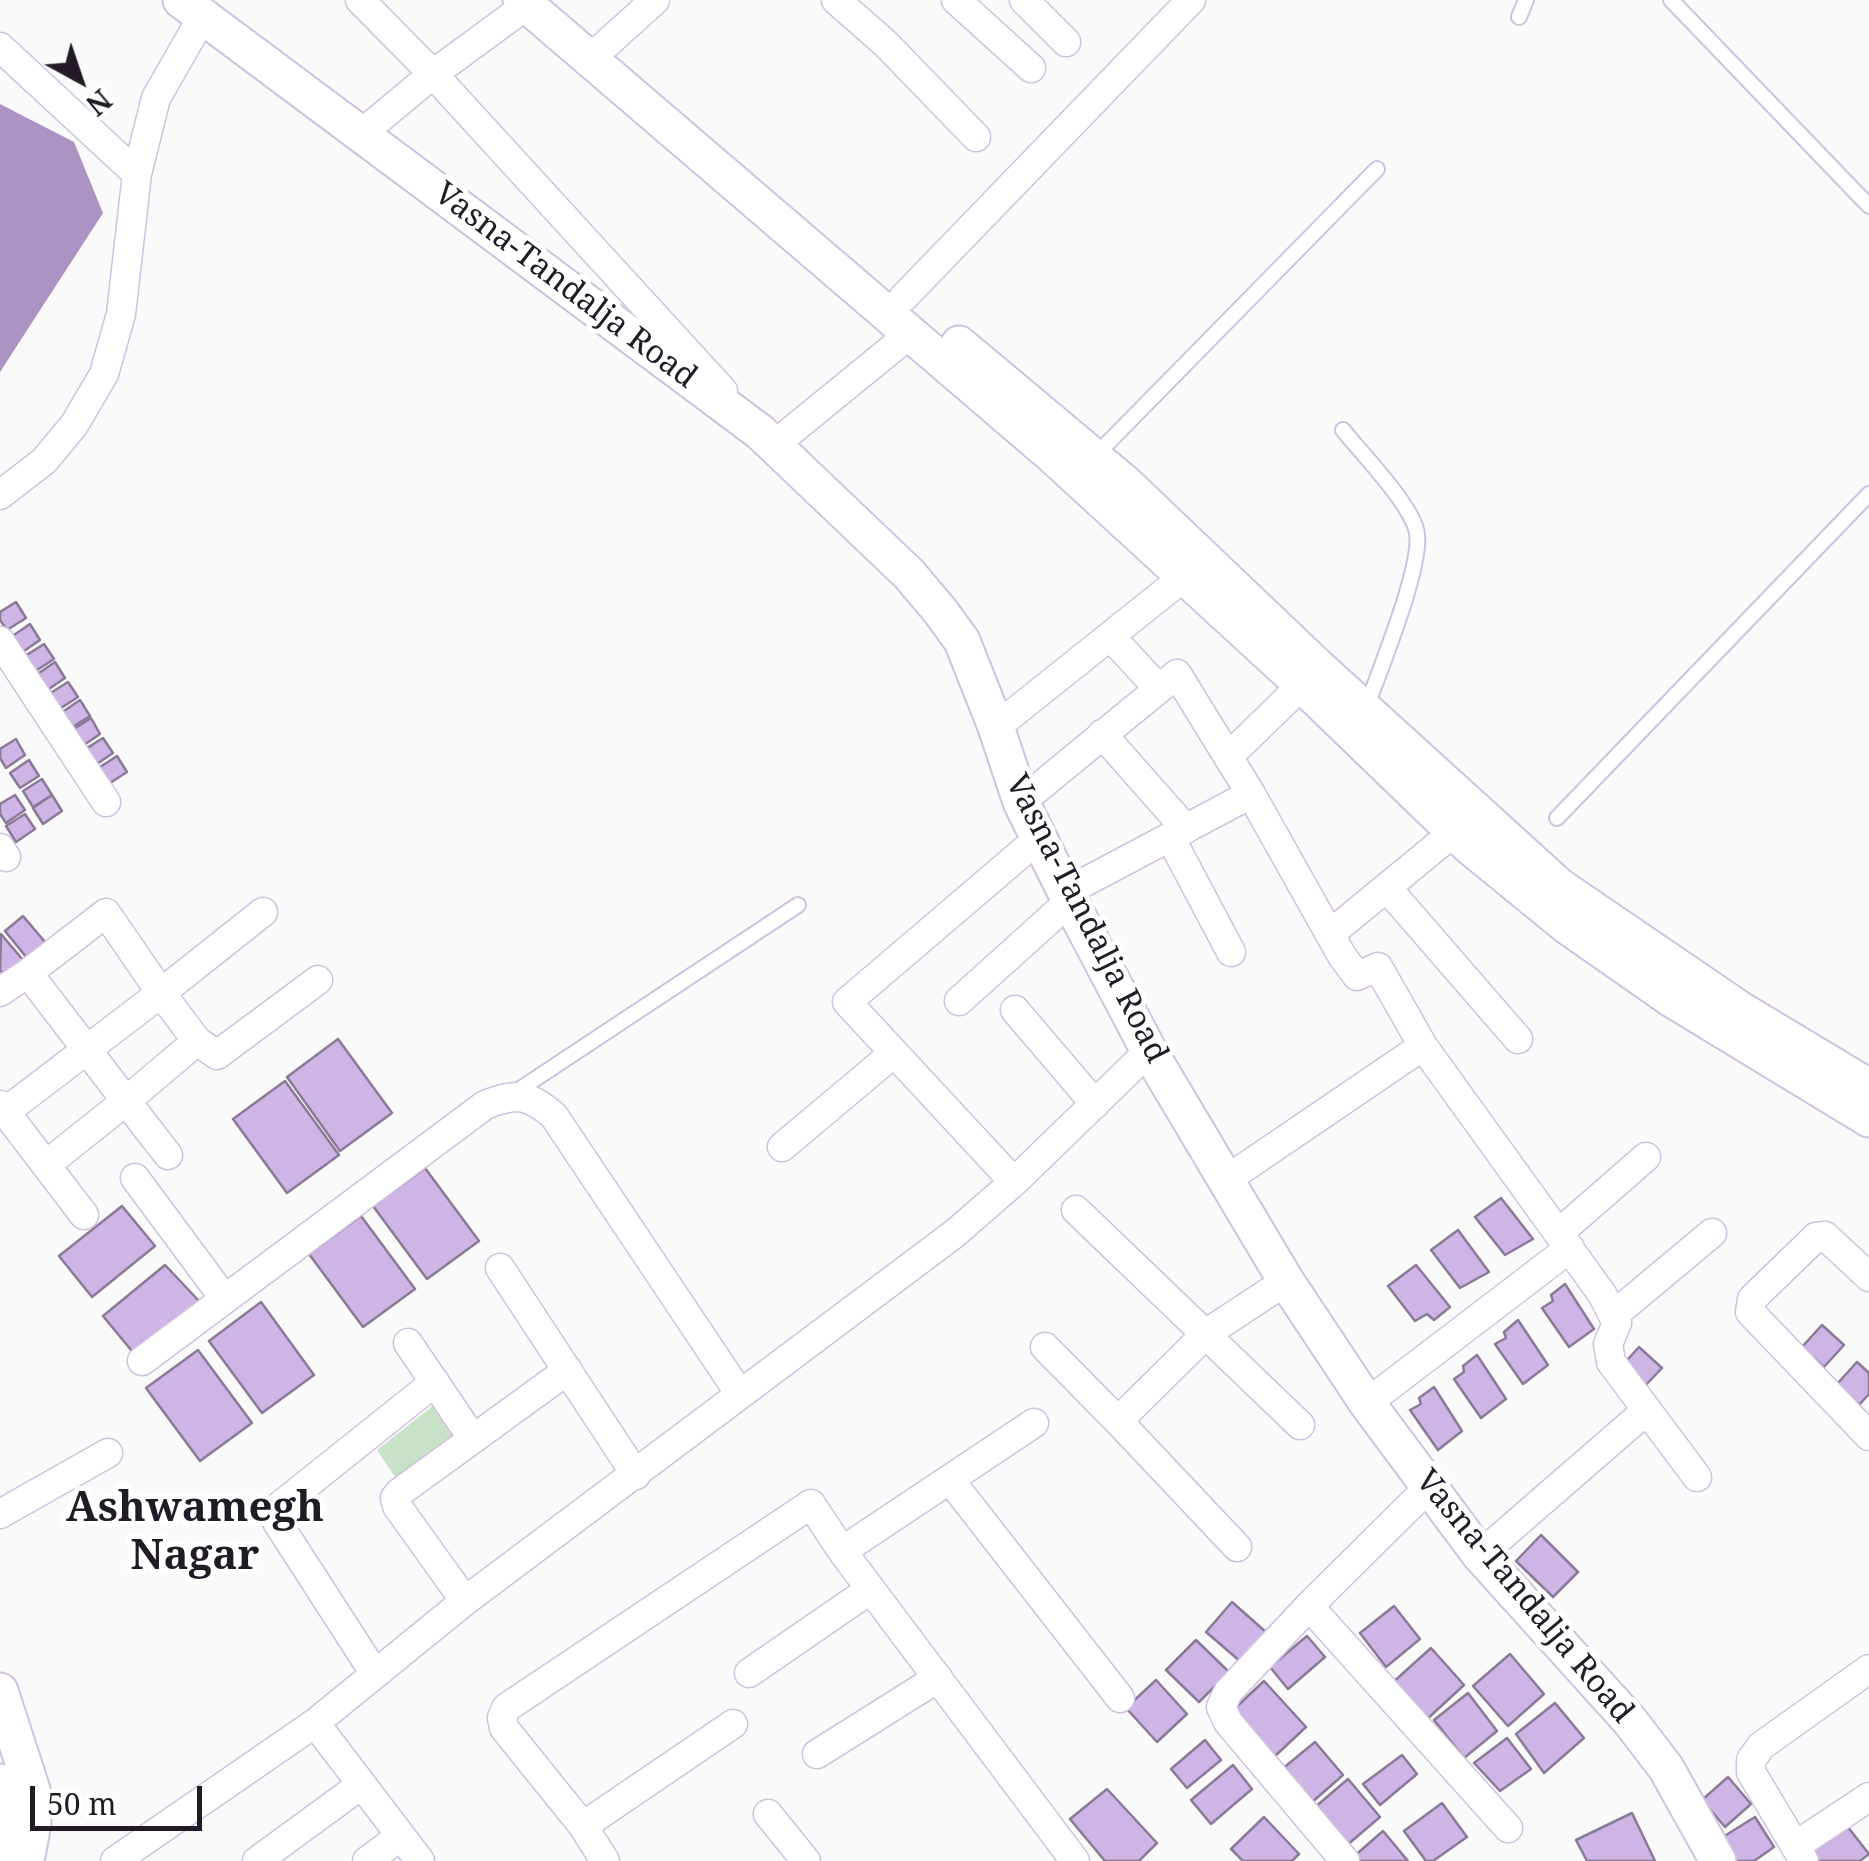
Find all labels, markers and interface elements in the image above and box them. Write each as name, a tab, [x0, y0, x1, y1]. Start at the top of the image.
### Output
north arrow	[30, 30, 130, 130]
text: N	[79, 81, 120, 125]
street label: Vasna-Tandalja Road	[426, 175, 704, 397]
street label: Vasna-Tandalja Road	[997, 768, 1175, 1070]
street label: Vasna-Tandalja Road	[1407, 1463, 1641, 1731]
district label: Ashwamegh Nagar	[66, 1484, 324, 1582]
scale bar	[35, 1766, 208, 1828]
text: 50 m	[47, 1783, 117, 1824]

